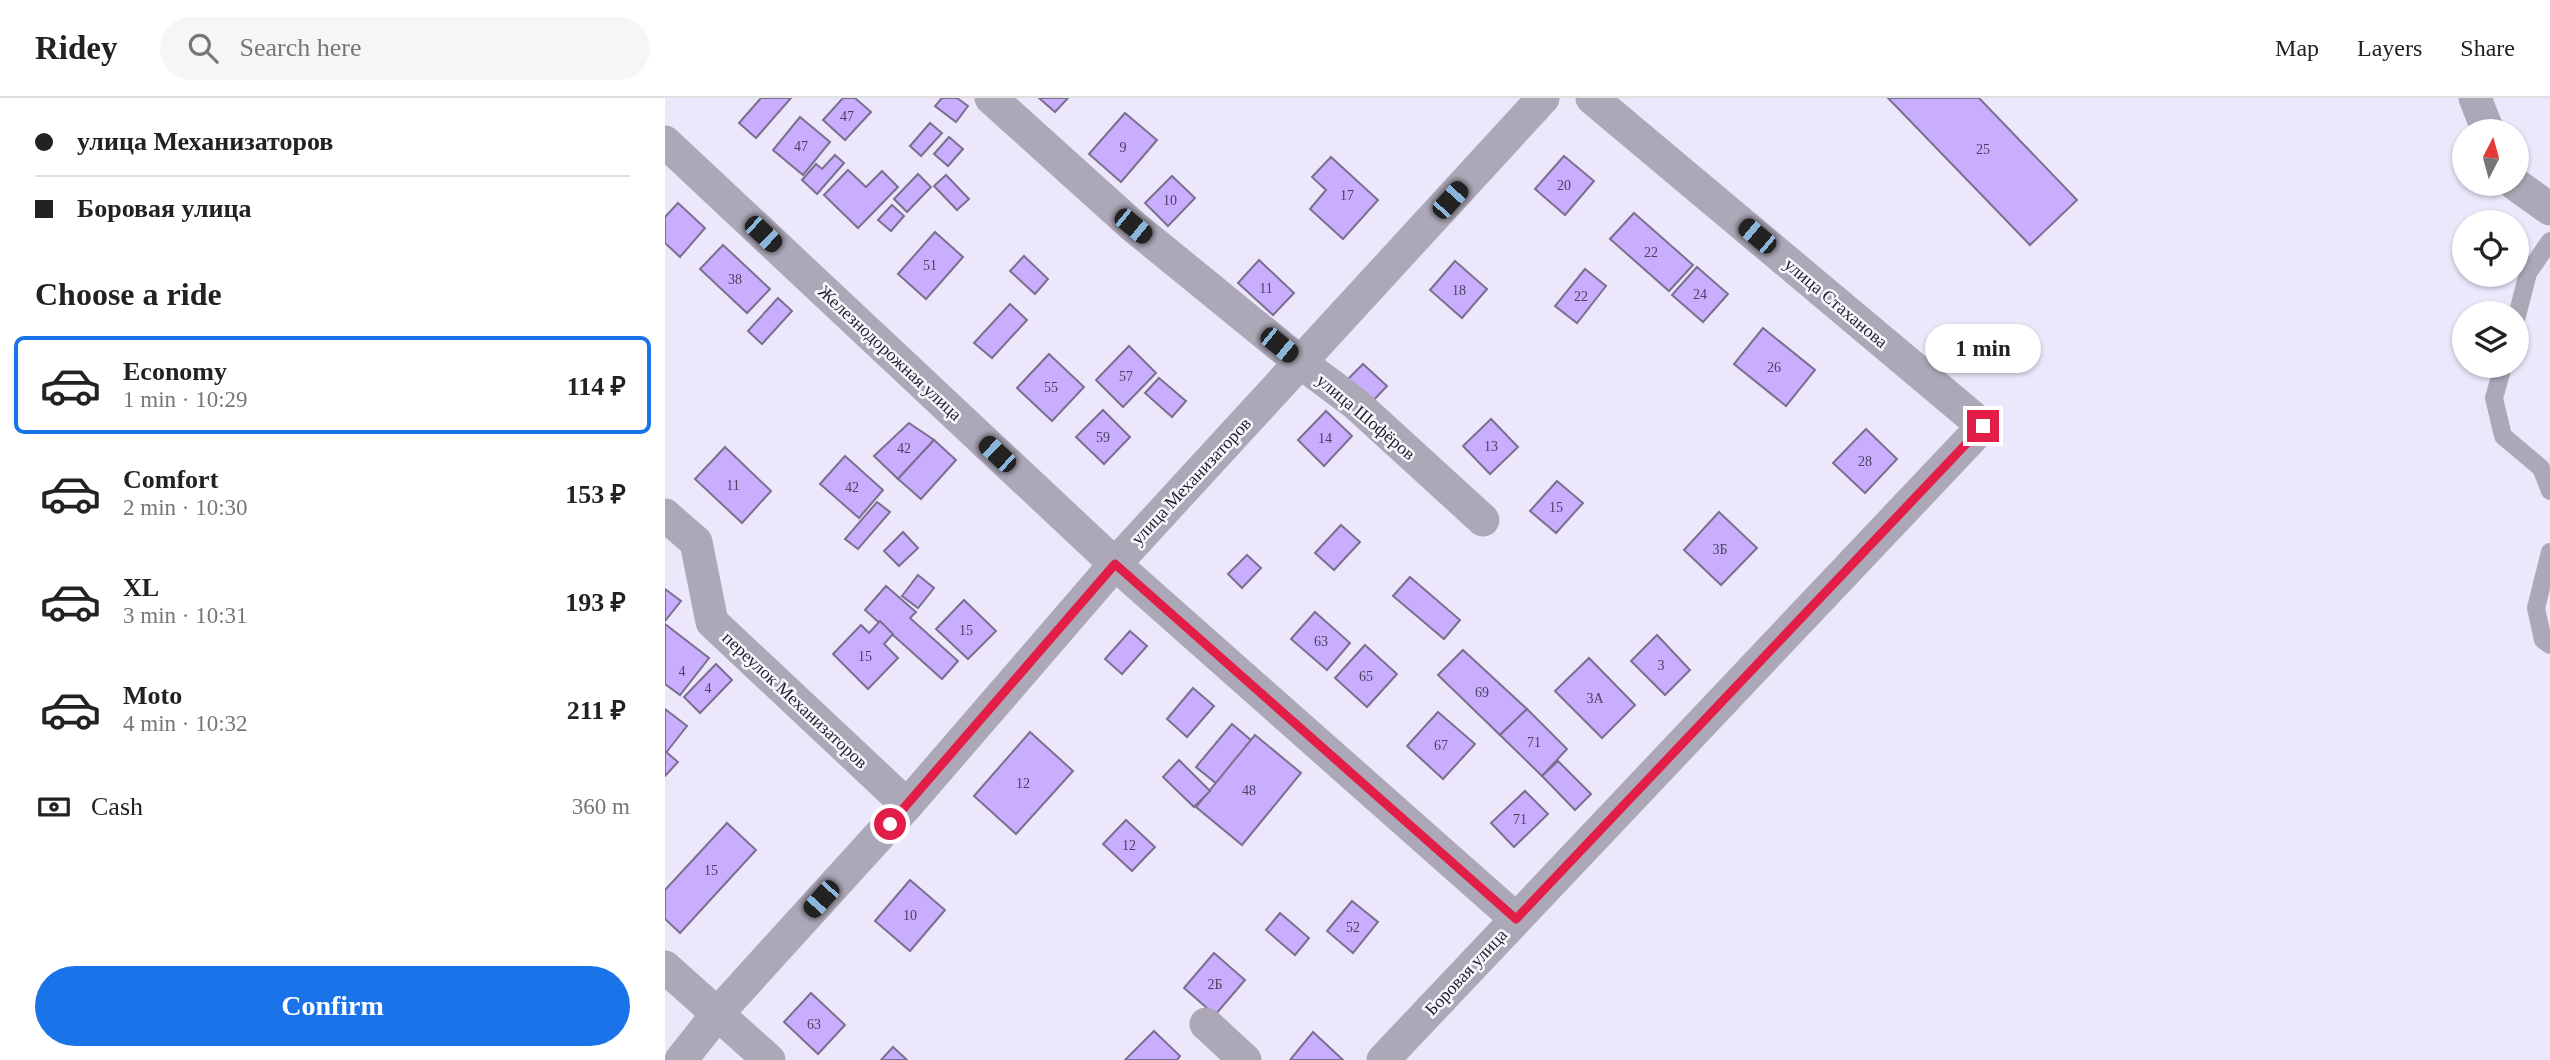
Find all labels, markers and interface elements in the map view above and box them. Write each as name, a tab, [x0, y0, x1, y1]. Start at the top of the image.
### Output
search box	[160, 17, 650, 80]
icon: search	[184, 29, 222, 67]
text: Ridey	[35, 30, 118, 66]
text: Search here	[240, 33, 361, 62]
text: Map	[2275, 35, 2319, 61]
text: Layers	[2357, 35, 2422, 61]
text: Share	[2460, 35, 2515, 61]
house number: 47	[840, 109, 854, 124]
north arrow	[2452, 119, 2529, 196]
map controls	[2452, 119, 2529, 378]
text: улица Механизаторов	[77, 127, 333, 156]
house number: 47	[794, 139, 808, 154]
house number: 9	[1120, 140, 1127, 155]
house number: 25	[1976, 142, 1990, 157]
car	[1429, 177, 1472, 223]
house number: 20	[1557, 178, 1571, 193]
house number: 17	[1340, 188, 1354, 203]
house number: 10	[1163, 193, 1177, 208]
text: Боровая улица	[77, 194, 252, 223]
car	[1111, 205, 1156, 247]
button: locate	[2452, 210, 2529, 287]
car	[741, 212, 786, 256]
car	[1735, 214, 1780, 258]
house number: 22	[1644, 245, 1658, 260]
street label: улица Стаханова	[1780, 254, 1892, 352]
house number: 51	[923, 258, 937, 273]
house number: 38	[728, 272, 742, 287]
text: Choose a ride	[35, 276, 222, 312]
street label: Железнодорожная улица	[814, 281, 966, 425]
house number: 11	[1259, 281, 1273, 296]
house number: 18	[1452, 283, 1466, 298]
house number: 24	[1693, 287, 1707, 302]
house number: 22	[1574, 289, 1588, 304]
button: layers	[2452, 301, 2529, 378]
car	[1257, 324, 1302, 366]
callout: 1 min	[1925, 324, 2041, 374]
text: 1 min	[1955, 336, 2011, 361]
icon: car	[39, 354, 102, 417]
text: Economy	[123, 357, 227, 386]
house number: 26	[1767, 360, 1781, 375]
house number: 57	[1119, 369, 1133, 384]
street label: улица Шофёров	[1313, 370, 1419, 464]
text: 114 ₽	[567, 372, 626, 401]
house number: 55	[1044, 380, 1058, 395]
text: 1 min · 10:29	[123, 387, 248, 412]
route end	[1967, 410, 1999, 442]
street label: улица Механизаторов	[1127, 413, 1255, 549]
house number: 59	[1096, 430, 1110, 445]
house number: 14	[1318, 431, 1332, 446]
car	[975, 432, 1020, 476]
house number: 13	[1484, 439, 1498, 454]
house number: 42	[897, 441, 911, 456]
house number: 28	[1858, 454, 1872, 469]
icon: car	[39, 462, 102, 525]
text: Comfort	[123, 465, 218, 494]
house number: 11	[726, 478, 740, 493]
text: 153 ₽	[565, 480, 626, 509]
house number: 42	[845, 480, 859, 495]
text: 2 min · 10:30	[123, 495, 248, 520]
house number: 15	[1549, 500, 1563, 515]
house number: 3Б	[1712, 542, 1728, 557]
icon: car	[39, 570, 102, 633]
text: XL	[123, 573, 159, 602]
text: 193 ₽	[565, 588, 626, 617]
text: 3 min · 10:31	[123, 603, 248, 628]
house number: 15	[959, 623, 973, 638]
street label: переулок Механизаторов	[718, 628, 872, 772]
house number: 63	[1314, 634, 1328, 649]
house number: 15	[858, 649, 872, 664]
house number: 3	[1658, 658, 1665, 673]
house number: 4	[679, 664, 686, 679]
house number: 65	[1359, 669, 1373, 684]
icon: car	[39, 678, 102, 741]
text: Moto	[123, 681, 182, 710]
house number: 4	[705, 681, 712, 696]
house number: 69	[1475, 685, 1489, 700]
house number: 3А	[1586, 691, 1604, 706]
text: 211 ₽	[567, 696, 626, 725]
text: 4 min · 10:32	[123, 711, 248, 736]
house number: 71	[1527, 735, 1541, 750]
house number: 67	[1434, 738, 1448, 753]
house number: 12	[1016, 776, 1030, 791]
house number: 48	[1242, 783, 1256, 798]
icon: cash	[35, 788, 73, 826]
text: Cash	[91, 792, 143, 821]
text: 360 m	[572, 794, 630, 819]
route start	[874, 808, 906, 840]
house number: 71	[1513, 812, 1527, 827]
house number: 12	[1122, 838, 1136, 853]
house number: 15	[704, 863, 718, 878]
car	[800, 876, 843, 922]
house number: 10	[903, 908, 917, 923]
house number: 52	[1346, 920, 1360, 935]
street label: Боровая улица	[1421, 925, 1511, 1019]
button: Confirm	[35, 966, 630, 1046]
house number: 2Б	[1207, 977, 1223, 992]
house number: 63	[807, 1017, 821, 1032]

